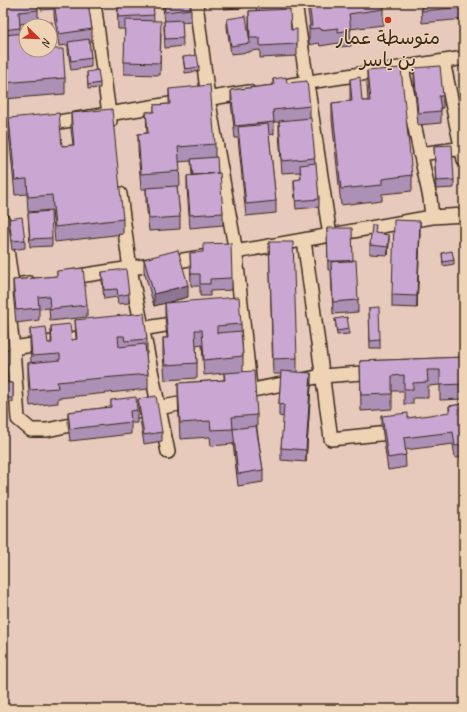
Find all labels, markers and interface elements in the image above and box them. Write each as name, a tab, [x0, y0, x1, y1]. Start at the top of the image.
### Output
marker: متوسطة عمار بن ياسر	[383, 15, 393, 25]
north arrow	[18, 18, 58, 58]
place label: متوسطة عمار بن ياسر	[335, 26, 440, 72]
text: N	[39, 36, 55, 50]

